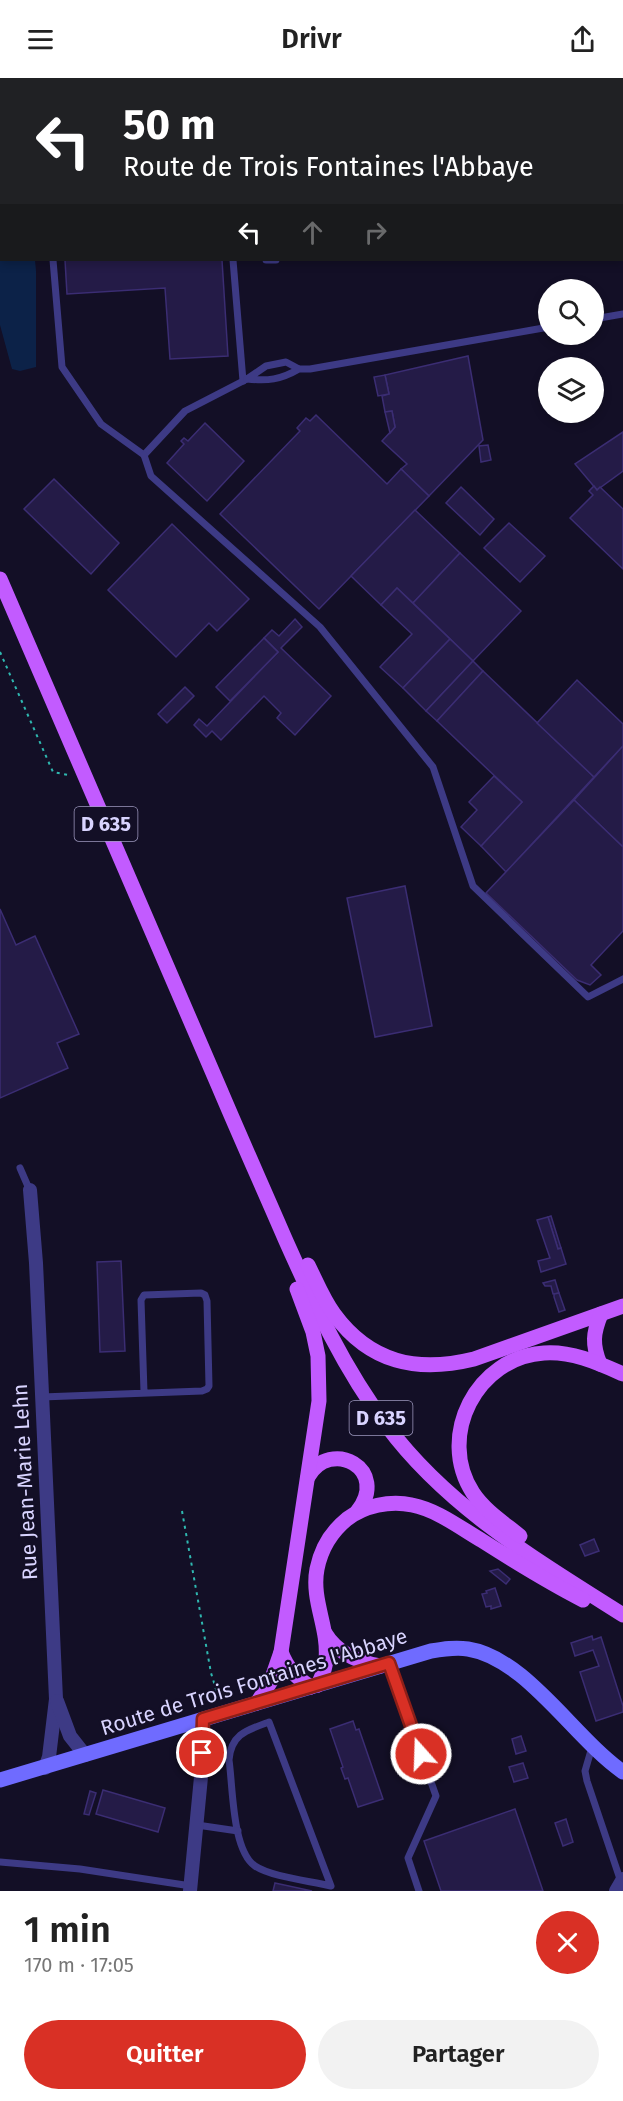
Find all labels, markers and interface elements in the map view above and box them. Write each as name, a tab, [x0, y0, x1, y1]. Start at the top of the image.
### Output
icon: menu	[24, 23, 57, 56]
text: Drivr	[281, 23, 342, 55]
icon: share	[566, 23, 599, 56]
text: 50 m	[123, 100, 216, 150]
icon: left	[24, 102, 102, 180]
text: Route de Trois Fontaines l'Abbaye	[123, 151, 534, 183]
icon: left	[233, 216, 266, 249]
icon: ahead	[296, 216, 329, 249]
icon: right	[359, 216, 392, 249]
map controls	[538, 279, 604, 423]
button: search	[538, 279, 604, 345]
button: layers	[538, 357, 604, 423]
road number: D 635	[74, 807, 138, 841]
street label: Rue Jean-Marie Lehn	[7, 1383, 43, 1581]
road number: D 635	[350, 1401, 412, 1435]
street label: Route de Trois Fontaines l'Abbaye	[97, 1623, 411, 1741]
position arrow	[389, 1722, 453, 1786]
pin	[176, 1727, 227, 1778]
icon: arrive	[185, 1736, 218, 1769]
text: 1 min	[24, 1908, 111, 1952]
button: close	[536, 1911, 599, 1974]
text: 170 m · 17:05	[24, 1953, 134, 1977]
button: Quitter	[24, 2020, 306, 2089]
button: Partager	[318, 2020, 599, 2089]

